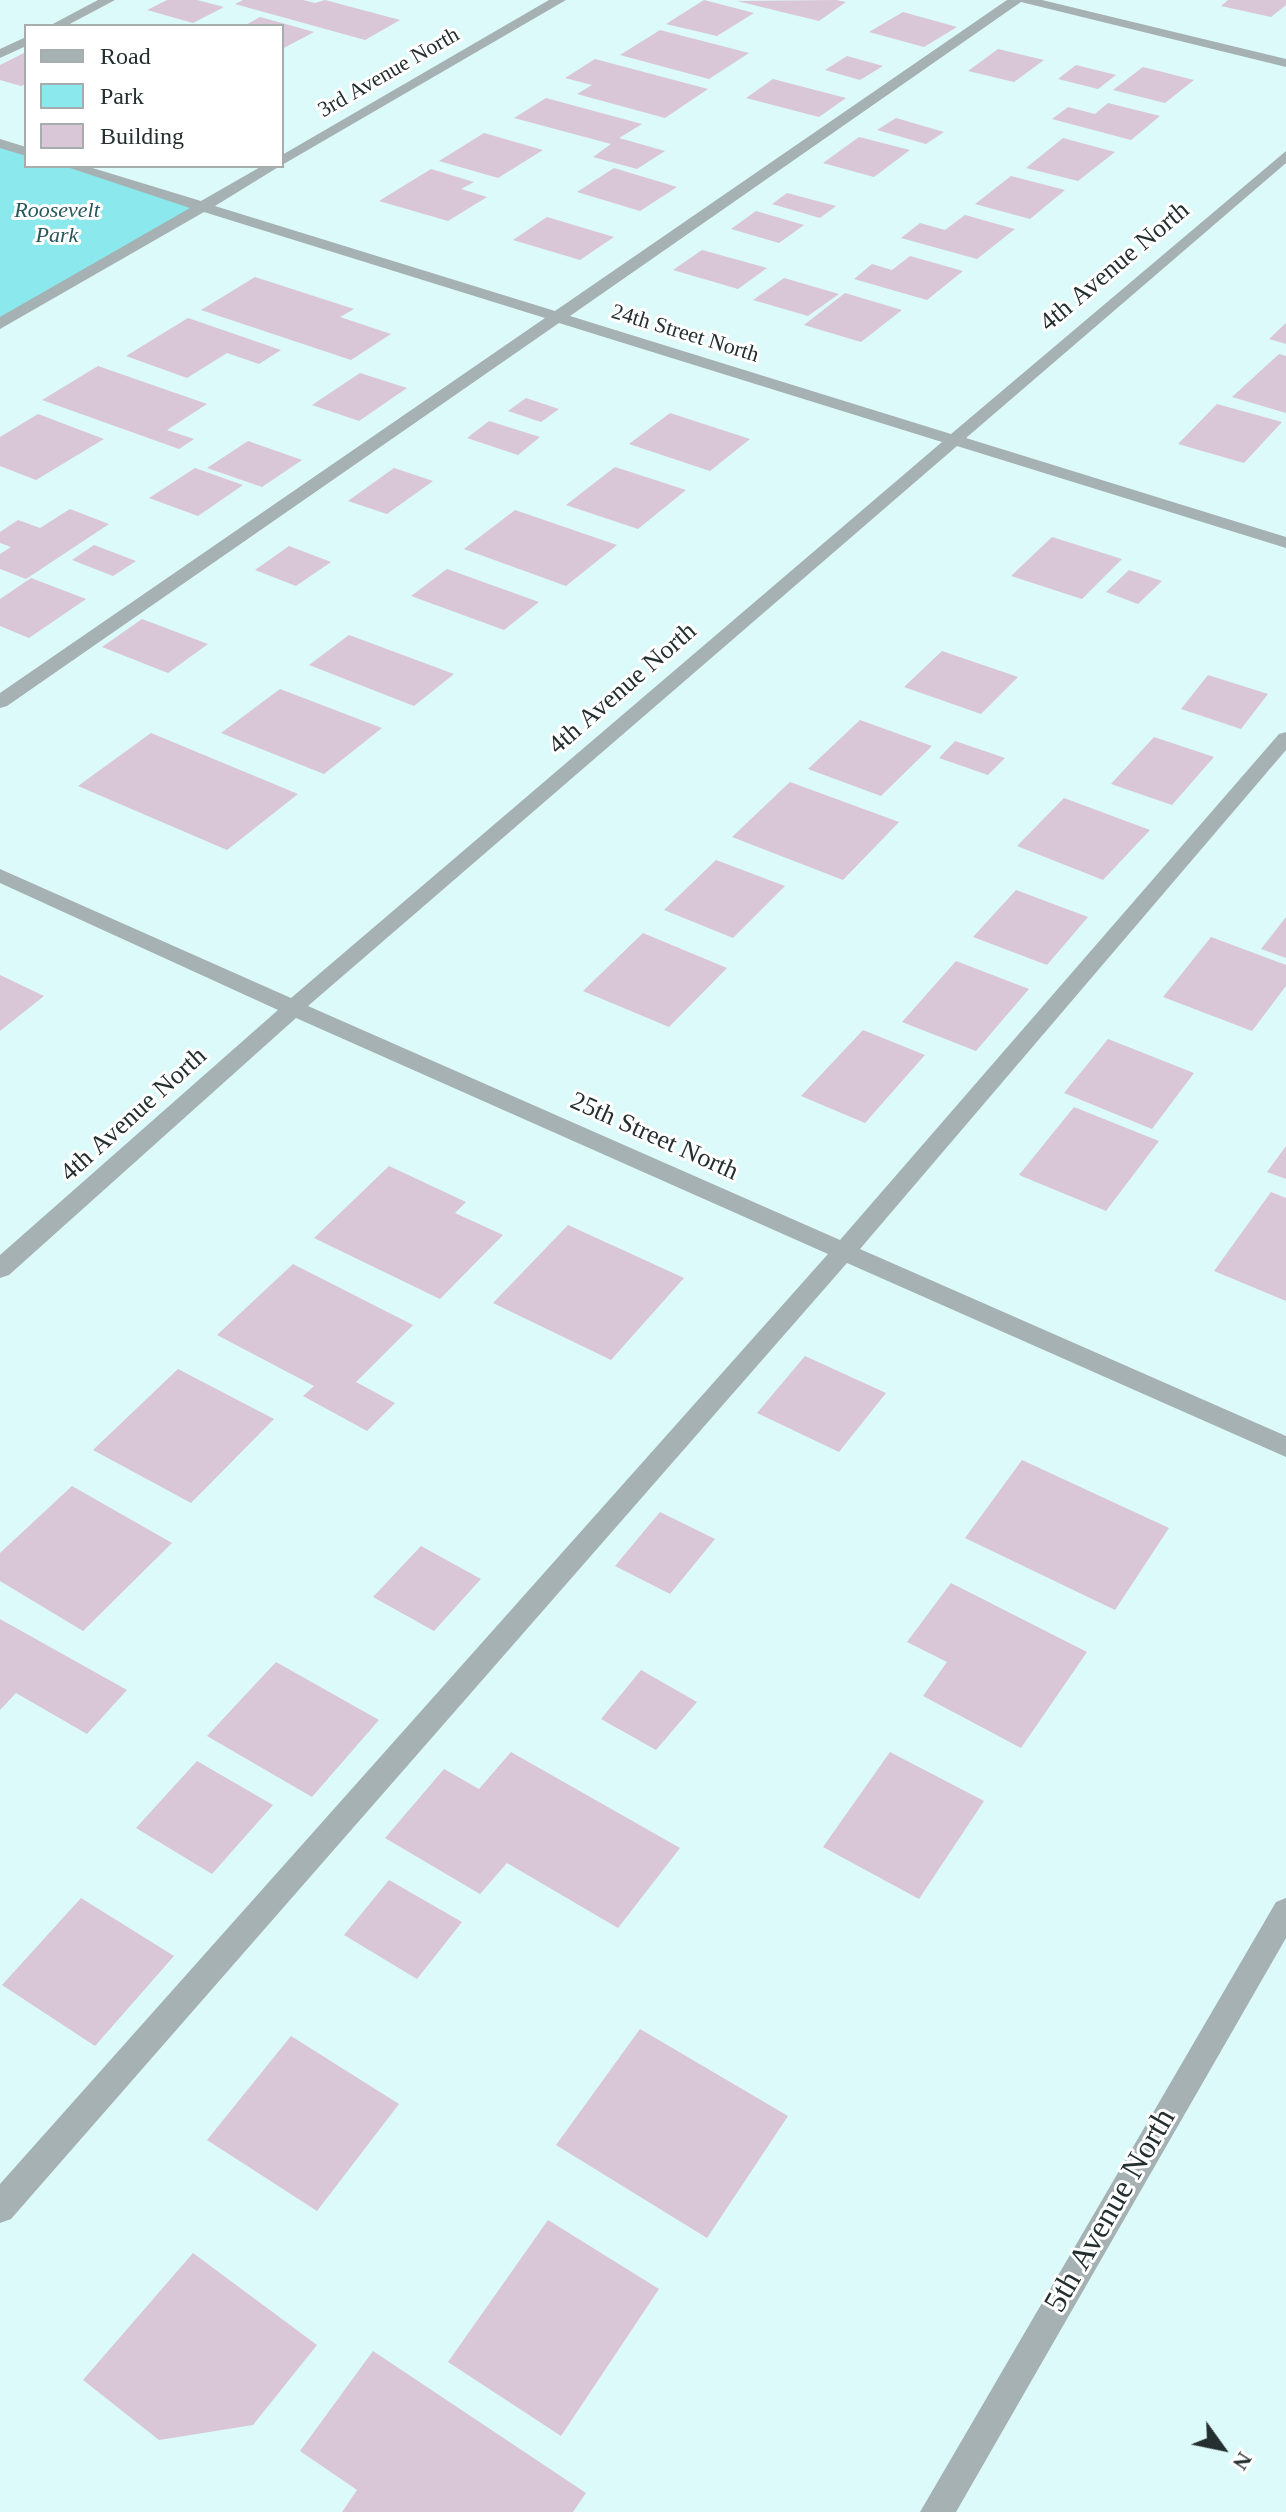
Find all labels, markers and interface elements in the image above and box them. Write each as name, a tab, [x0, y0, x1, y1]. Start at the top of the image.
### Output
street label: 3rd Avenue North	[314, 22, 464, 124]
legend	[24, 24, 284, 168]
text: Road	[100, 43, 151, 69]
text: Park	[100, 83, 144, 109]
text: Building	[100, 123, 184, 149]
street label: 4th Avenue North	[1034, 195, 1196, 339]
park label: Roosevelt Park	[14, 198, 100, 250]
street label: 24th Street North	[608, 299, 762, 369]
street label: 4th Avenue North	[543, 616, 703, 762]
street label: 4th Avenue North	[55, 1041, 213, 1189]
street label: 25th Street North	[565, 1086, 743, 1188]
street label: 5th Avenue North	[1037, 2102, 1185, 2320]
north arrow	[1182, 2408, 1262, 2488]
text: N	[1228, 2448, 1257, 2475]

